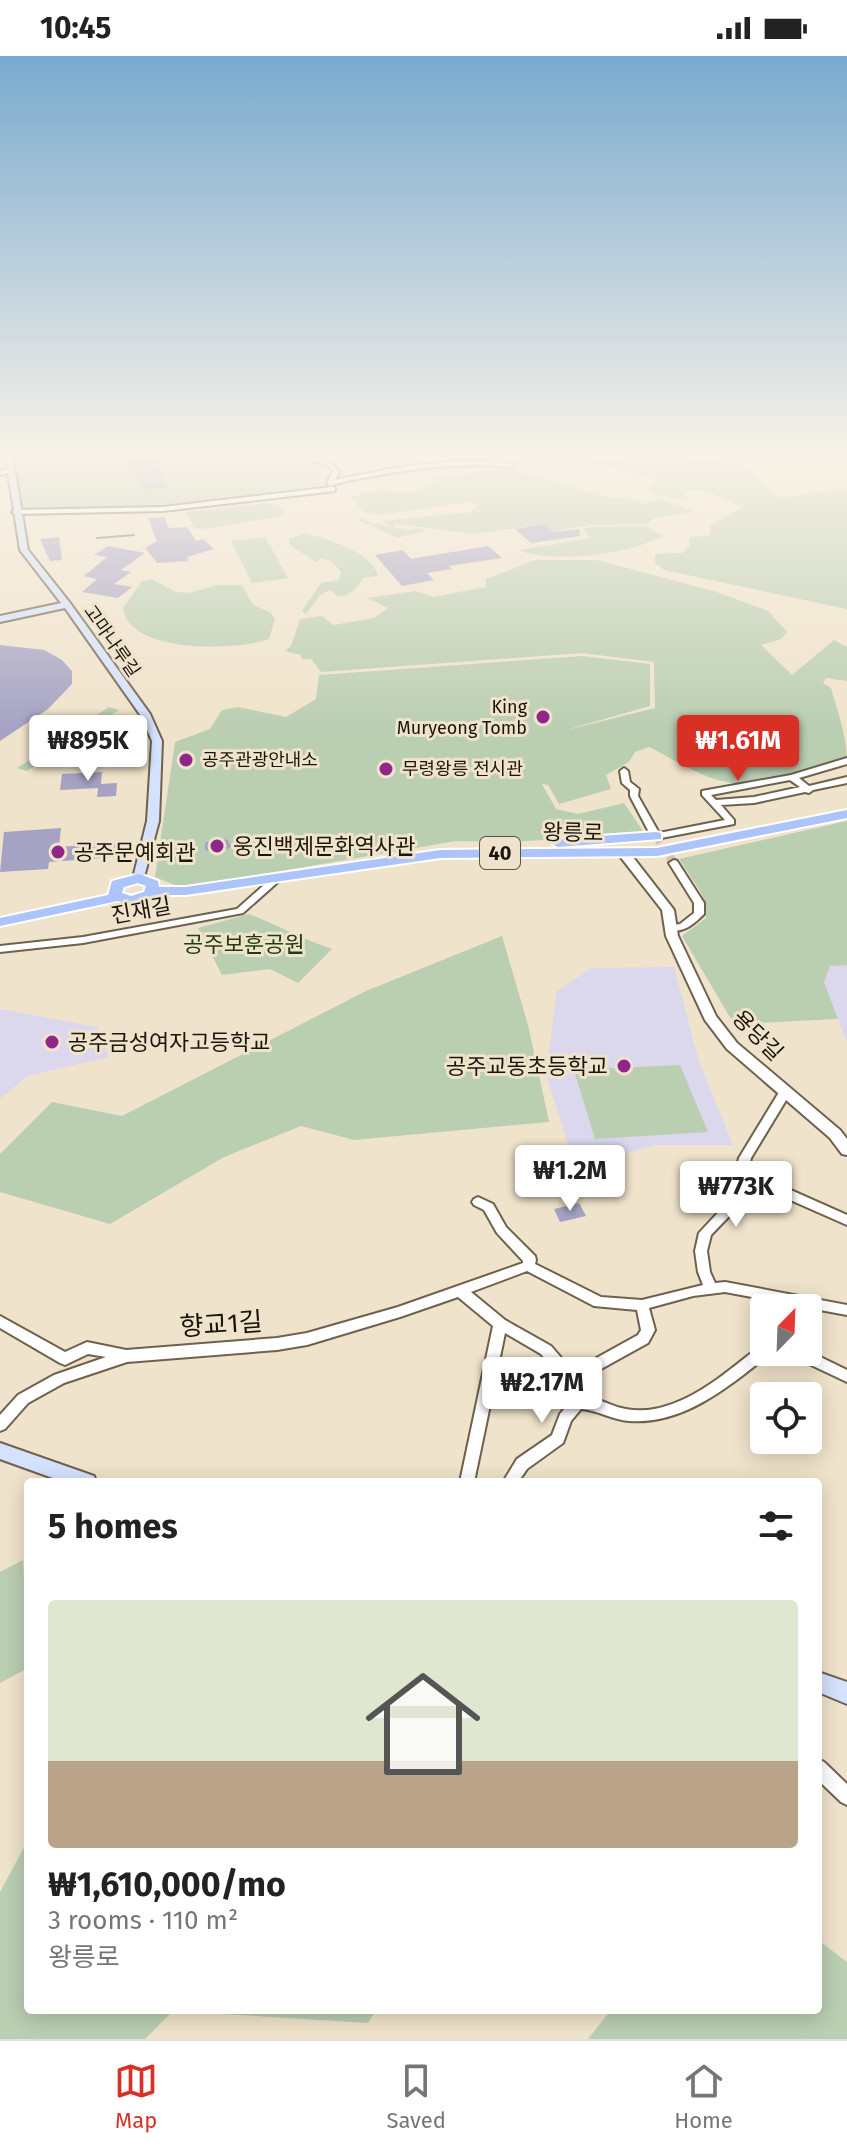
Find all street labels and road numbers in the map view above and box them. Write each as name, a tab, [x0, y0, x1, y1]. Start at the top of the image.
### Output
street label: 고마나루길	[79, 601, 145, 681]
street label: 왕릉로	[542, 818, 604, 847]
road number: 40	[480, 837, 520, 869]
street label: 진재길	[109, 892, 173, 929]
street label: 용당길	[727, 1004, 789, 1066]
street label: 향교1길	[179, 1306, 264, 1343]

